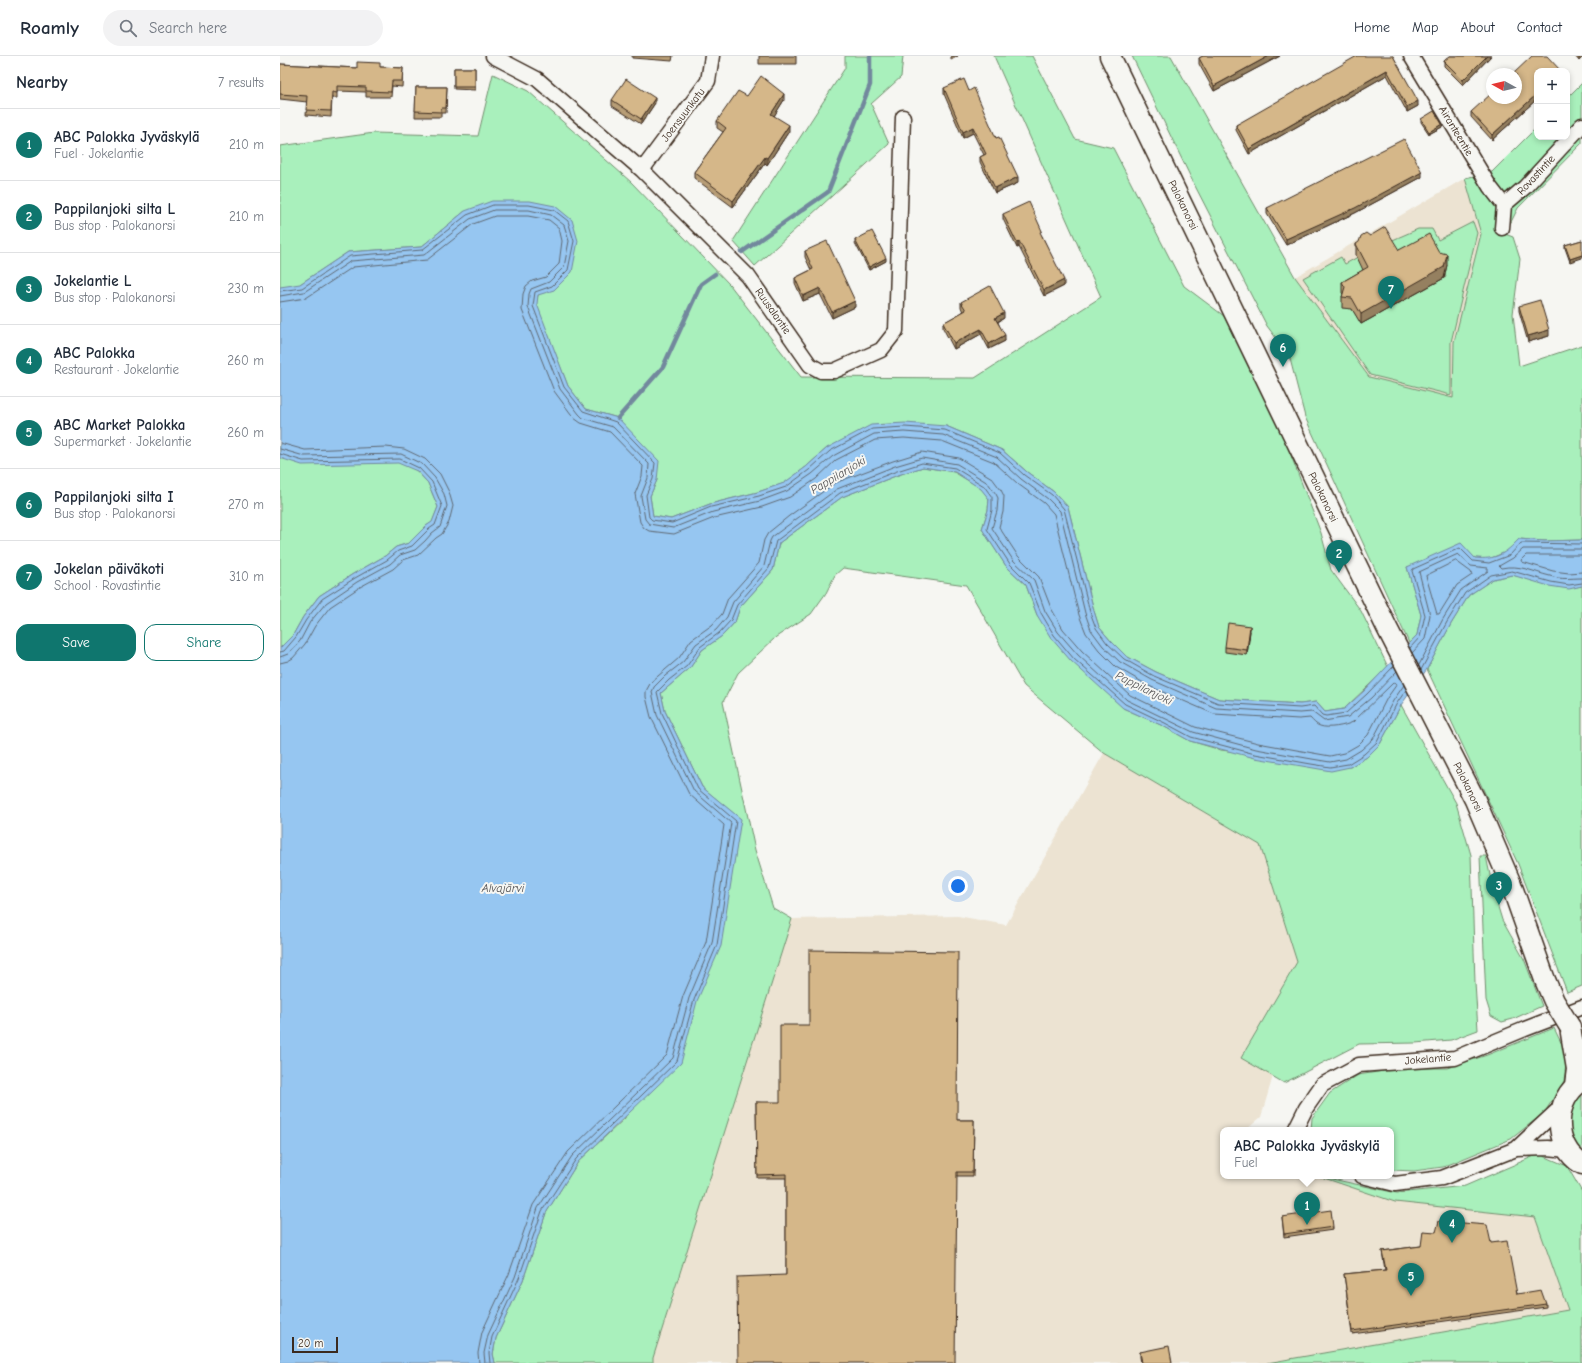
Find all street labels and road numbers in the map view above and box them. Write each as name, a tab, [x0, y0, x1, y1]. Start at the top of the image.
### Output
street label: Joensuunkatu	[659, 86, 707, 144]
street label: Airanteentie	[1436, 104, 1476, 159]
street label: Rovastintie	[1514, 152, 1558, 198]
street label: Palokanorsi	[1165, 178, 1201, 232]
street label: Ruusalantie	[752, 285, 794, 337]
street label: Palokanorsi	[1305, 470, 1341, 524]
street label: Palokanorsi	[1450, 760, 1486, 814]
street label: Jokelantie	[1404, 1050, 1452, 1068]

